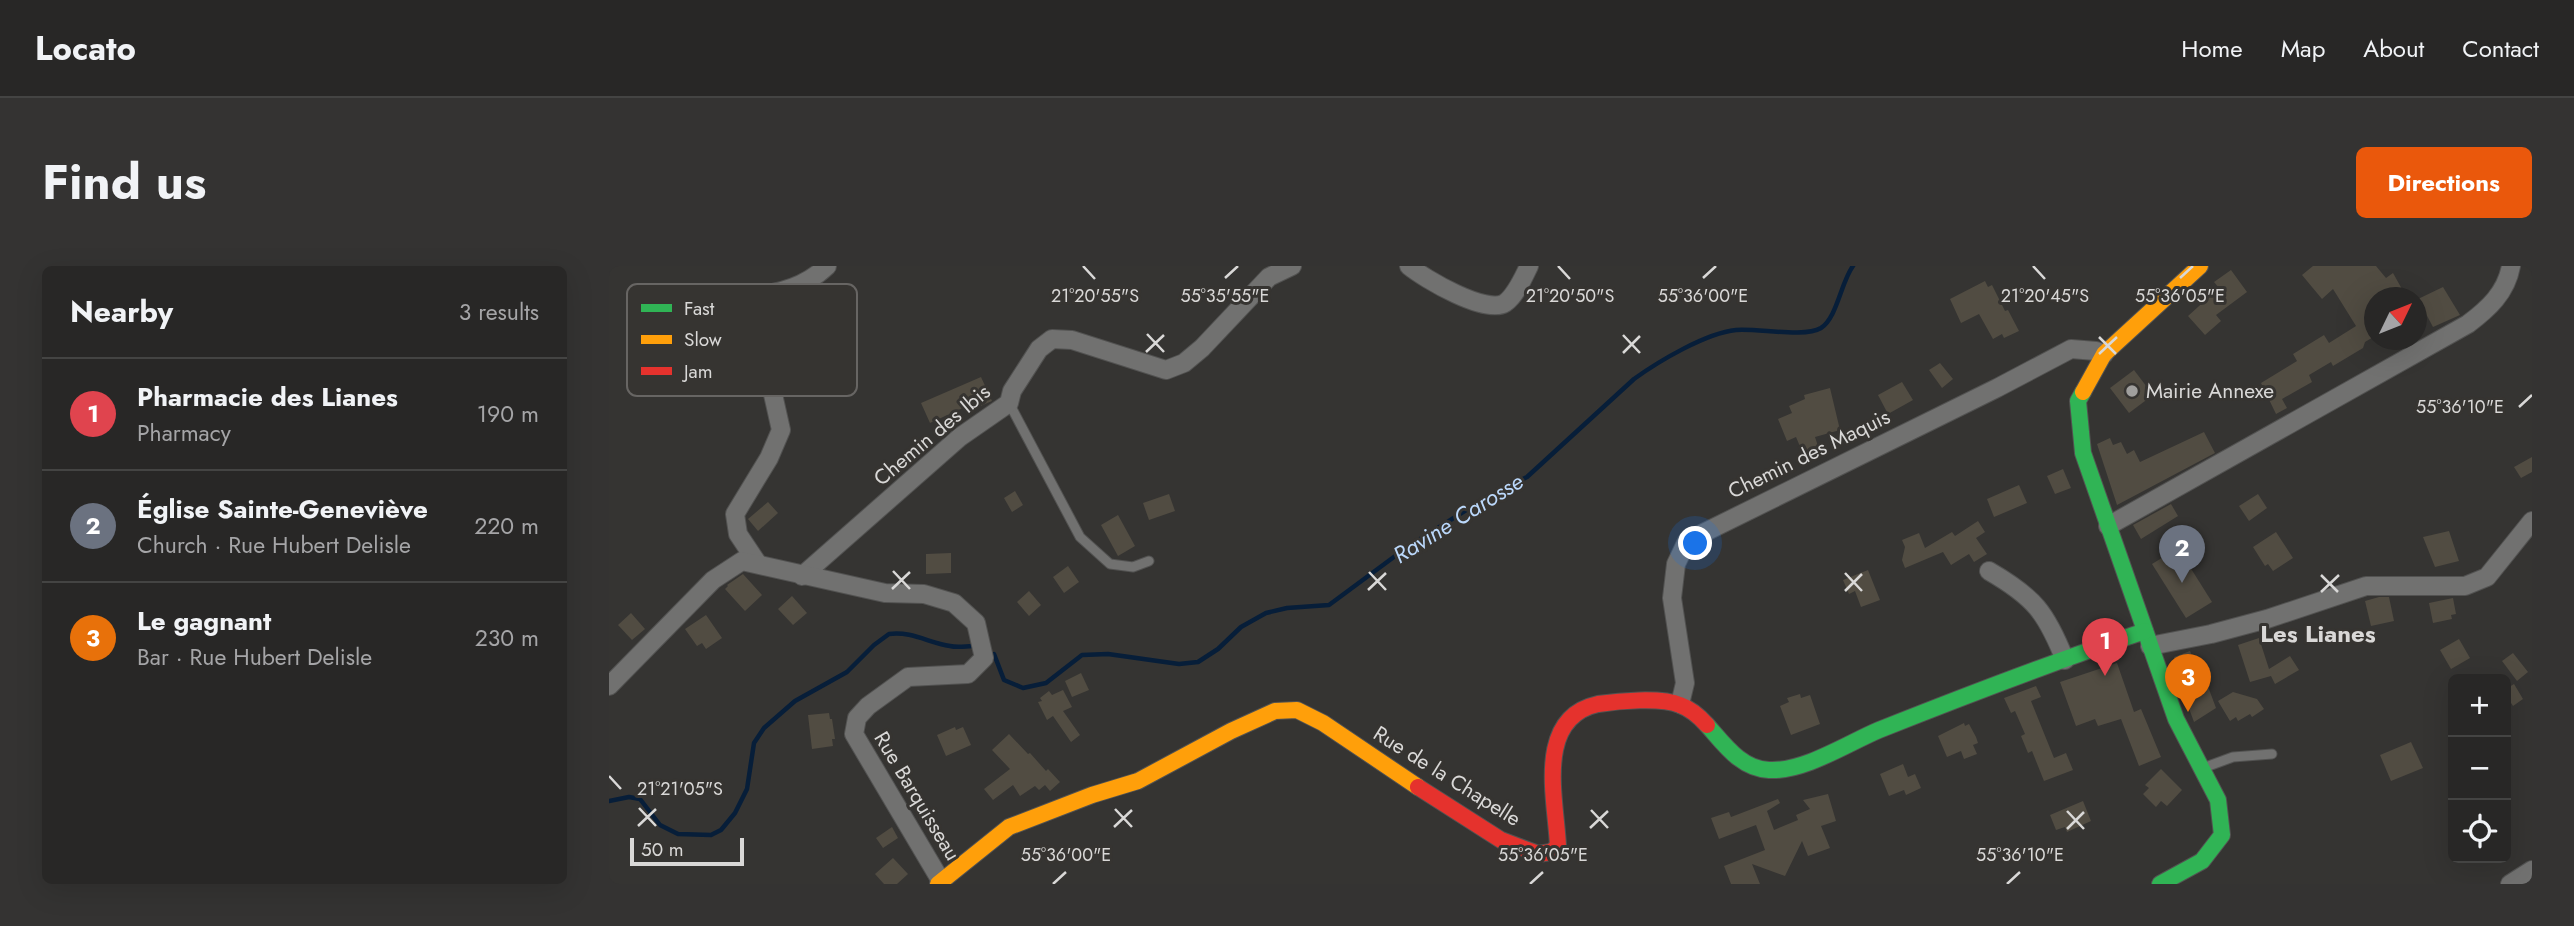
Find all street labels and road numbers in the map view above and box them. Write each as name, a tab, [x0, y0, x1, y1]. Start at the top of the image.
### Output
street label: Chemin des Ibis	[867, 377, 997, 493]
street label: Chemin des Maquis	[1723, 402, 1895, 506]
street label: Rue de la Chapelle	[1367, 719, 1527, 834]
street label: Rue Barquisseau	[867, 726, 967, 866]

